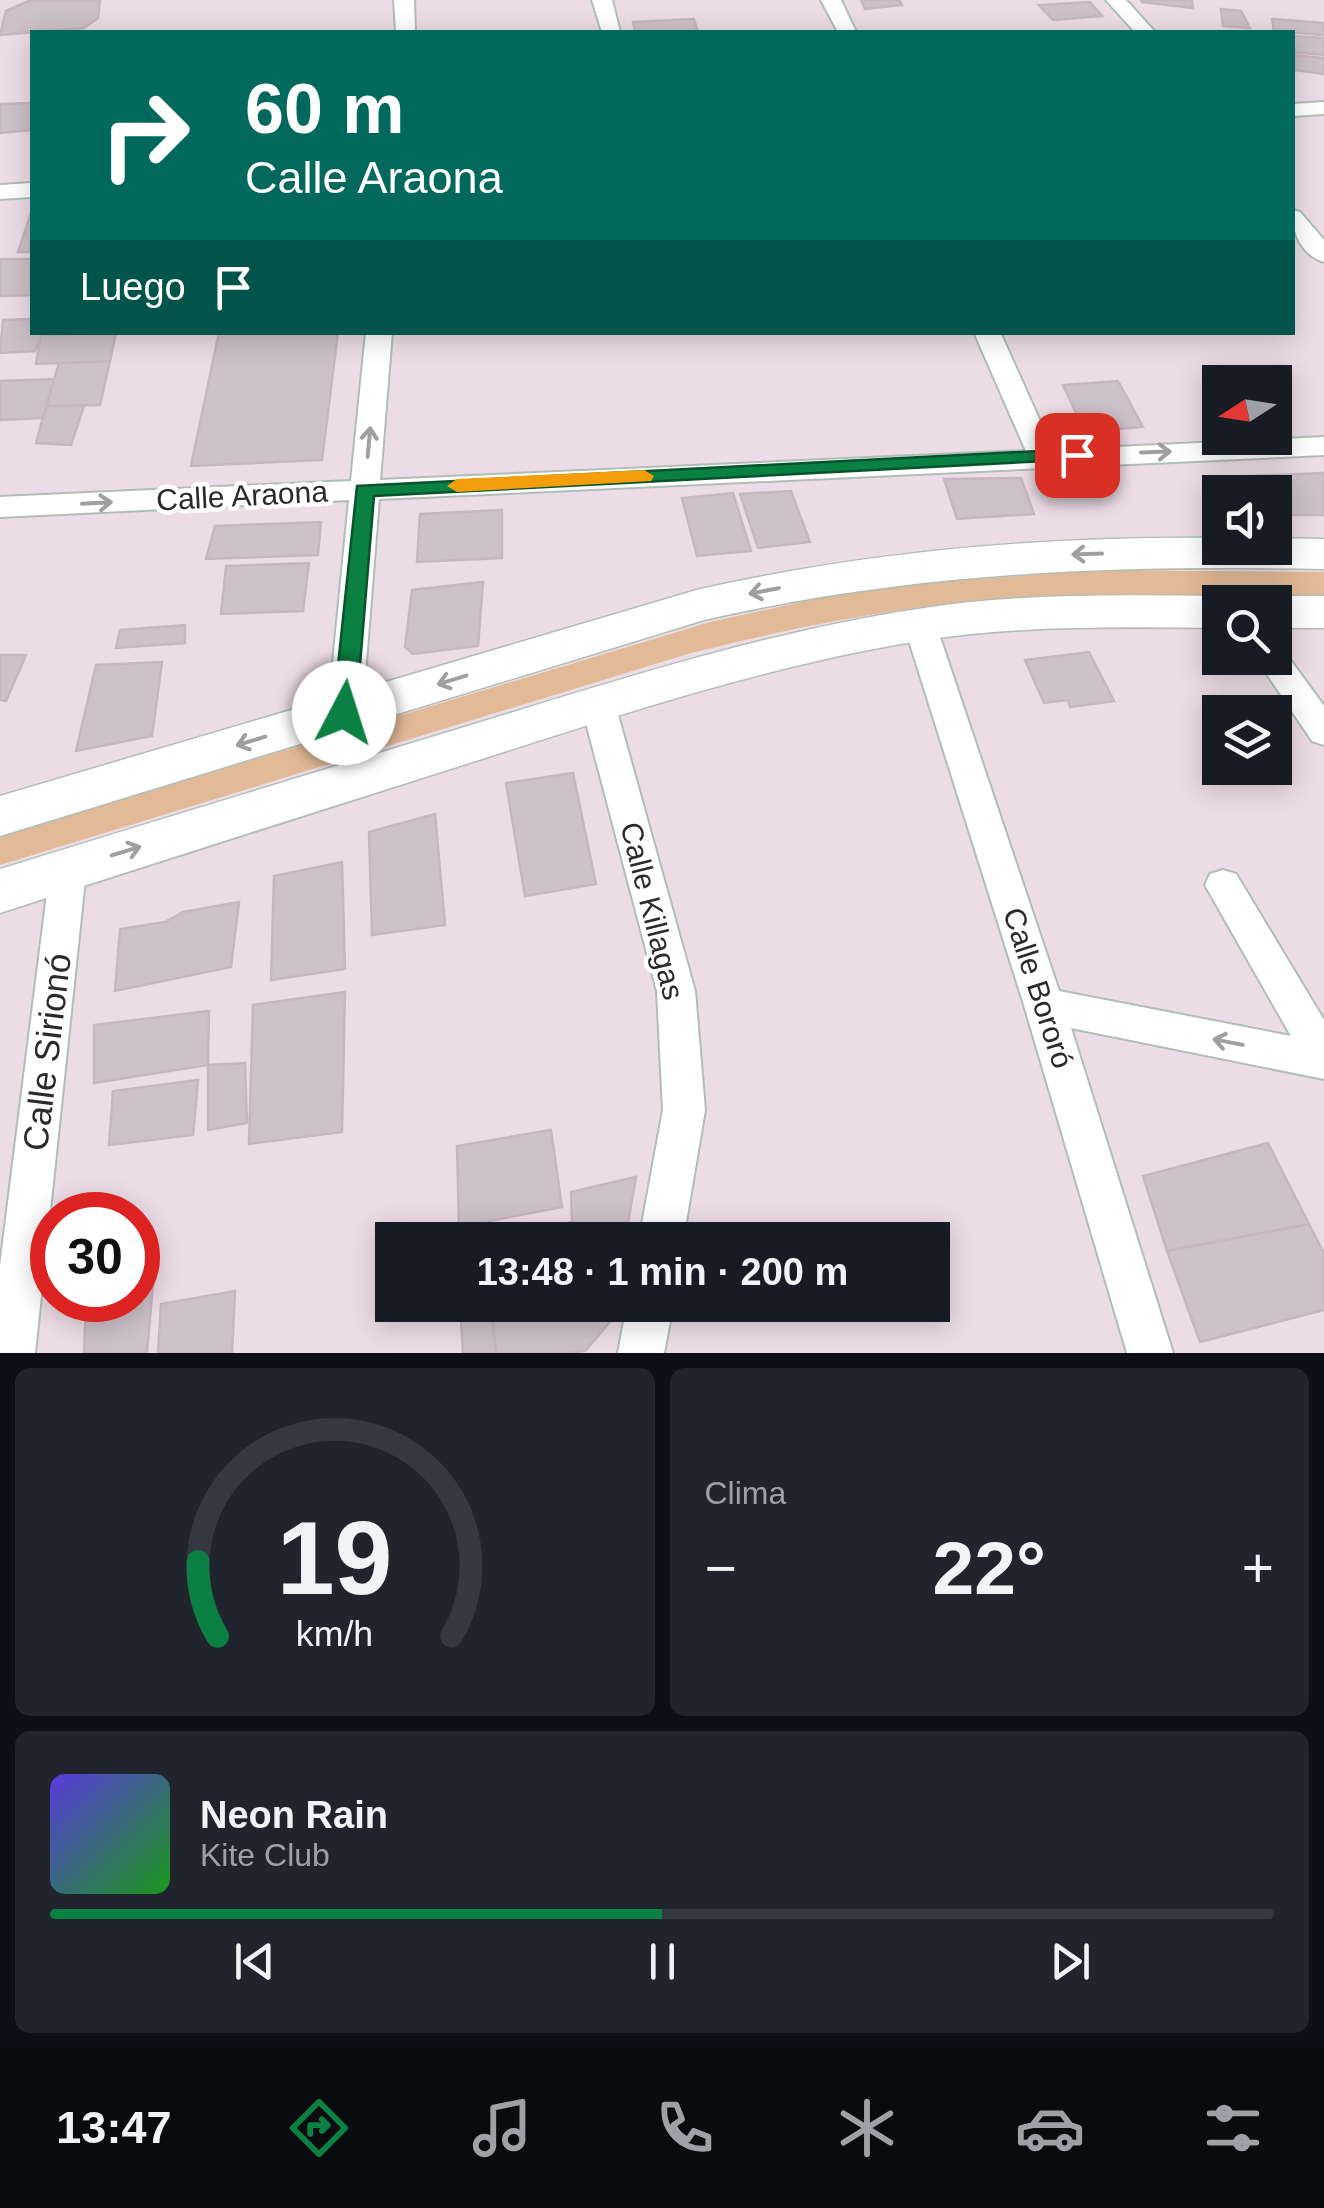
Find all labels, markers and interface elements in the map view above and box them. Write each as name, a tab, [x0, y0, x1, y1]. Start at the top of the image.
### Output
icon: right	[80, 70, 210, 200]
text: 60 m	[245, 70, 405, 148]
text: Calle Araona	[245, 152, 503, 203]
icon: arrive	[206, 260, 261, 315]
text: Luego	[80, 266, 186, 308]
north arrow	[1202, 365, 1292, 455]
map controls	[1202, 365, 1292, 785]
pin	[1035, 413, 1120, 498]
one-way arrow	[359, 426, 378, 458]
icon: arrive	[1050, 428, 1105, 483]
one-way arrow	[1140, 442, 1172, 461]
street label: Calle Araona	[155, 475, 329, 516]
button: sound	[1202, 475, 1292, 565]
one-way arrow	[81, 493, 113, 512]
one-way arrow	[1071, 545, 1103, 564]
one-way arrow	[749, 582, 781, 601]
button: search	[1202, 585, 1292, 675]
position arrow	[292, 661, 396, 765]
one-way arrow	[437, 672, 468, 690]
button: layers	[1202, 695, 1292, 785]
one-way arrow	[236, 733, 267, 751]
street label: Calle Killagas	[614, 819, 690, 1003]
one-way arrow	[110, 841, 142, 859]
street label: Calle Bororó	[997, 903, 1080, 1072]
street label: Calle Sirionó	[15, 951, 78, 1153]
one-way arrow	[1213, 1031, 1245, 1050]
speed limit sign: 30	[30, 1192, 160, 1322]
text: 13:48 · 1 min · 200 m	[477, 1251, 848, 1293]
text: Clima	[705, 1475, 786, 1511]
text: 19	[277, 1500, 393, 1616]
text: 22°	[933, 1526, 1046, 1610]
text: −	[705, 1537, 737, 1599]
text: +	[1242, 1537, 1274, 1599]
text: km/h	[296, 1614, 373, 1654]
text: Neon Rain	[200, 1794, 388, 1836]
text: Kite Club	[200, 1837, 330, 1873]
icon: previous	[227, 1934, 282, 1989]
icon: pause	[635, 1934, 690, 1989]
icon: next	[1043, 1934, 1098, 1989]
icon: directions	[284, 2093, 354, 2163]
icon: music	[467, 2093, 537, 2163]
icon: phone	[650, 2093, 720, 2163]
icon: climate	[832, 2093, 902, 2163]
icon: car	[1015, 2093, 1085, 2163]
icon: filters	[1198, 2093, 1268, 2163]
text: 13:47	[56, 2102, 171, 2153]

